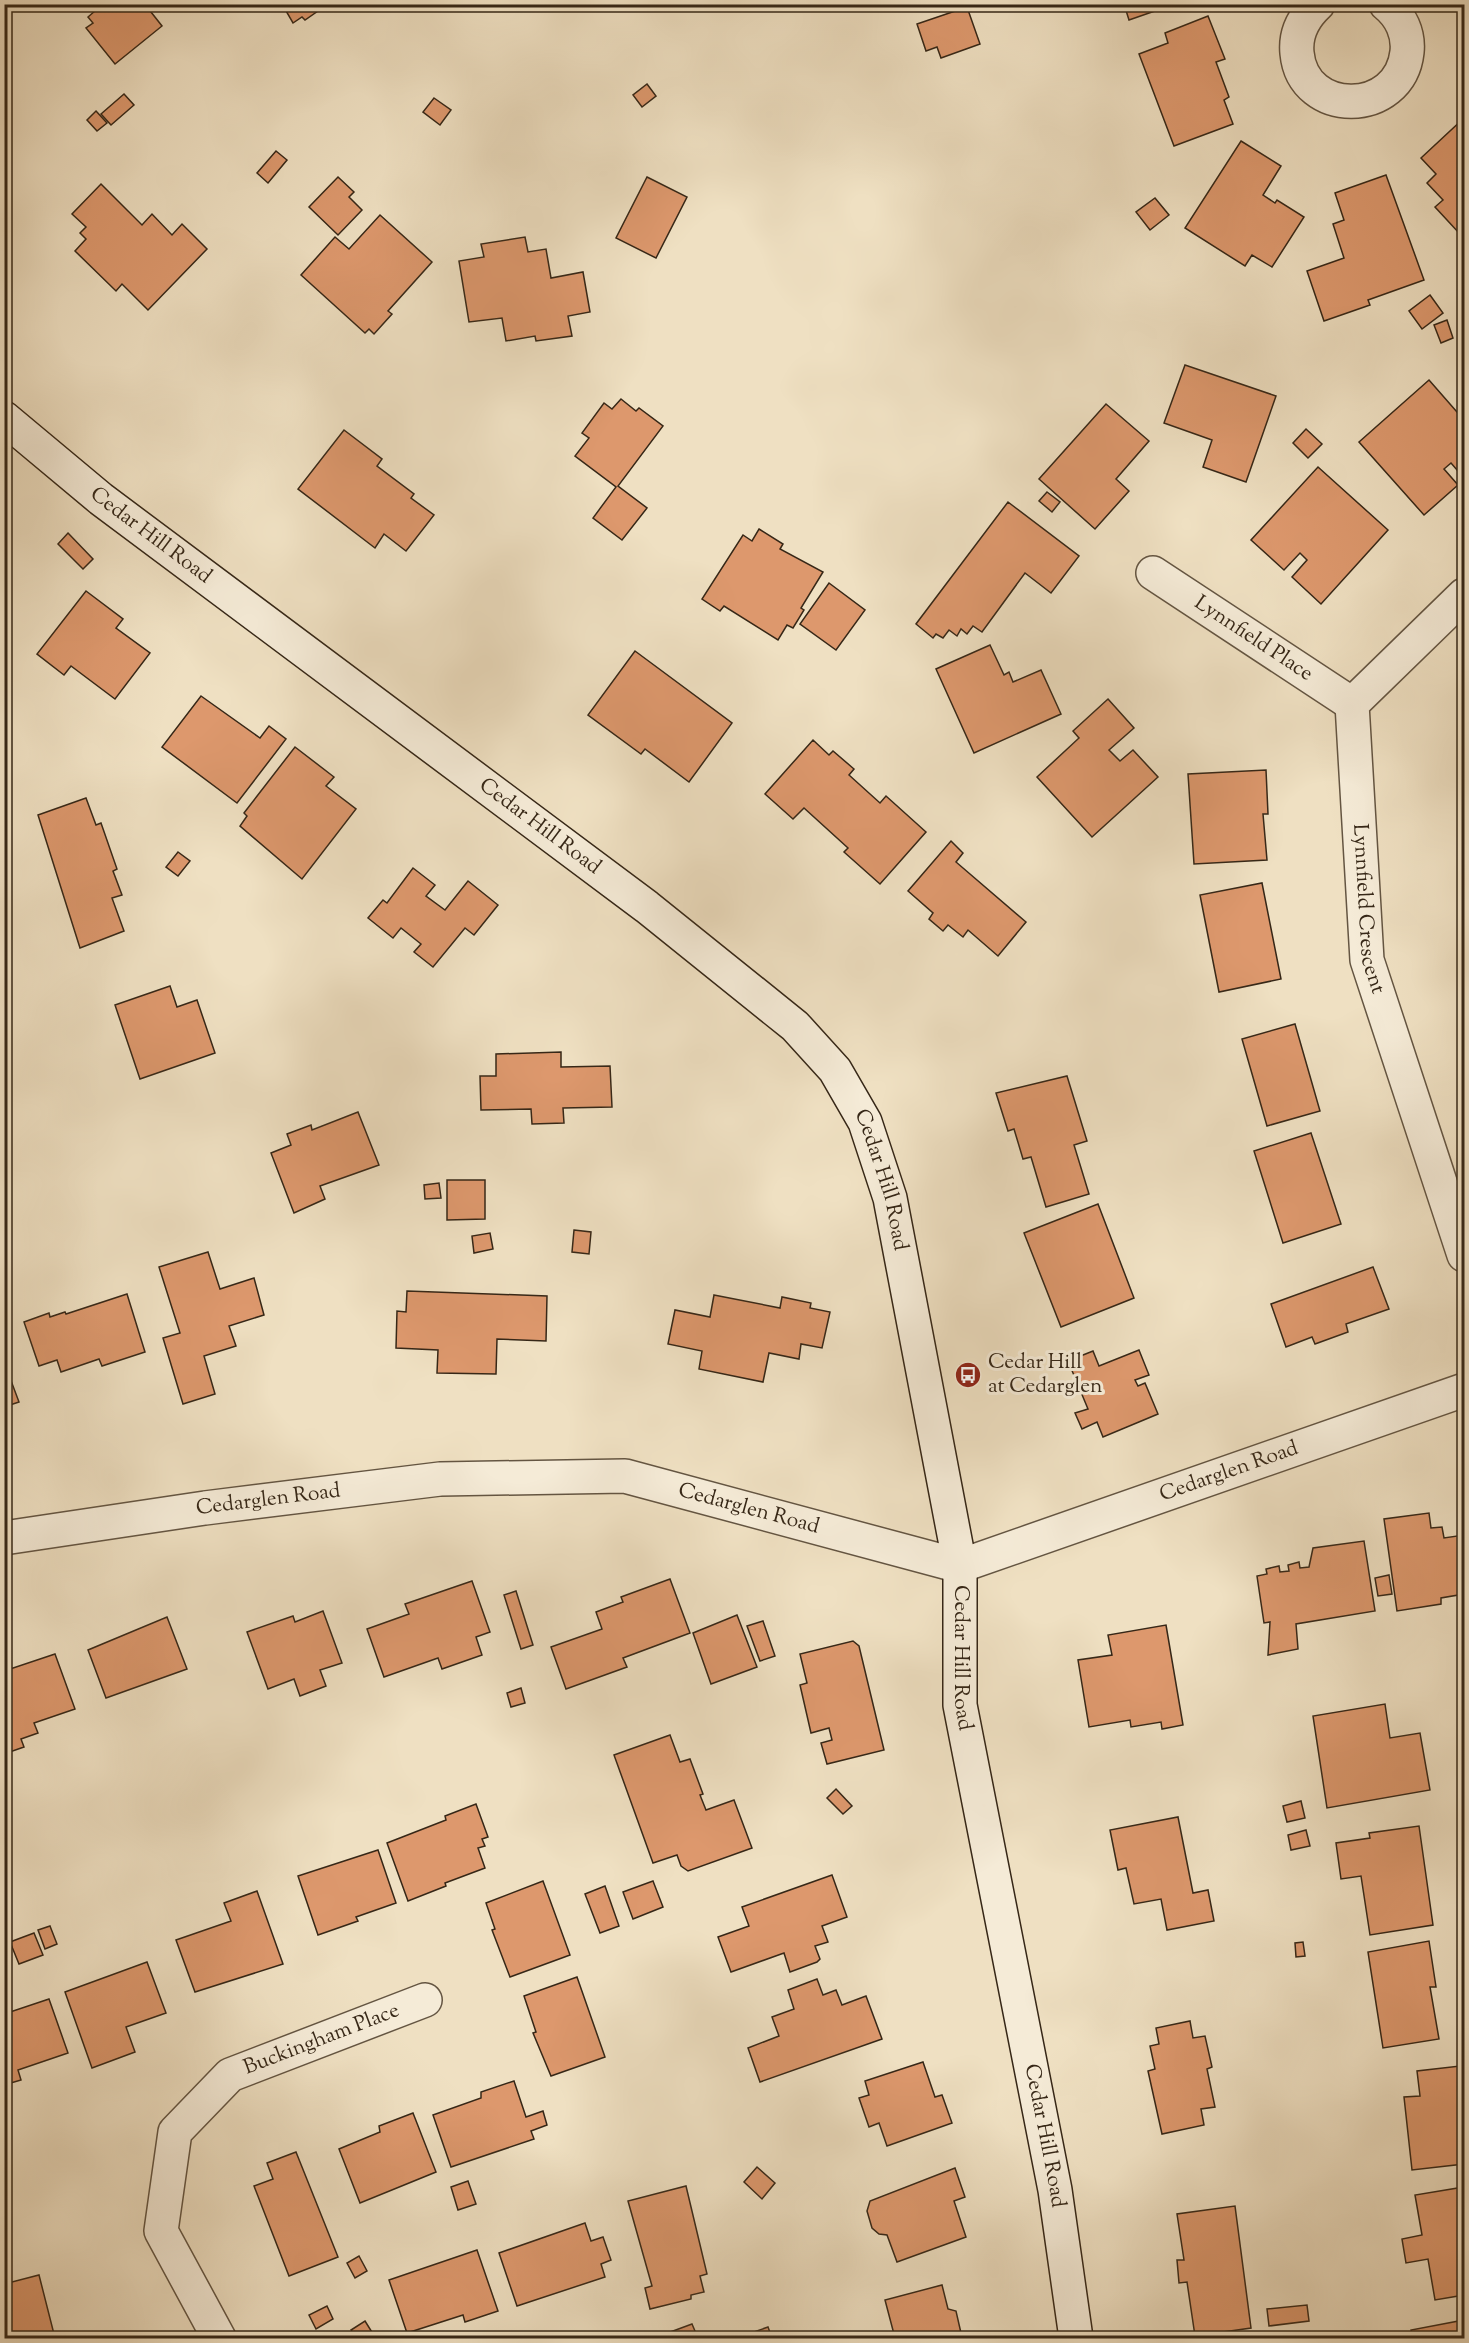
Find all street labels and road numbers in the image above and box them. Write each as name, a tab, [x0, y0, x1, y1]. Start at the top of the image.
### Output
street label: Cedar Hill Road	[83, 480, 218, 592]
street label: Lynnfield Place	[1188, 589, 1319, 689]
street label: Cedar Hill Road	[472, 771, 607, 883]
street label: Lynnfield Crescent	[1344, 823, 1392, 998]
street label: Cedar Hill Road	[846, 1104, 915, 1254]
street label: Cedarglen Road	[1156, 1434, 1303, 1510]
street label: Cedarglen Road	[194, 1476, 342, 1524]
street label: Cedarglen Road	[675, 1476, 823, 1543]
street label: Cedar Hill Road	[945, 1585, 980, 1733]
street label: Buckingham Place	[239, 1996, 404, 2083]
street label: Cedar Hill Road	[1016, 2061, 1072, 2210]

